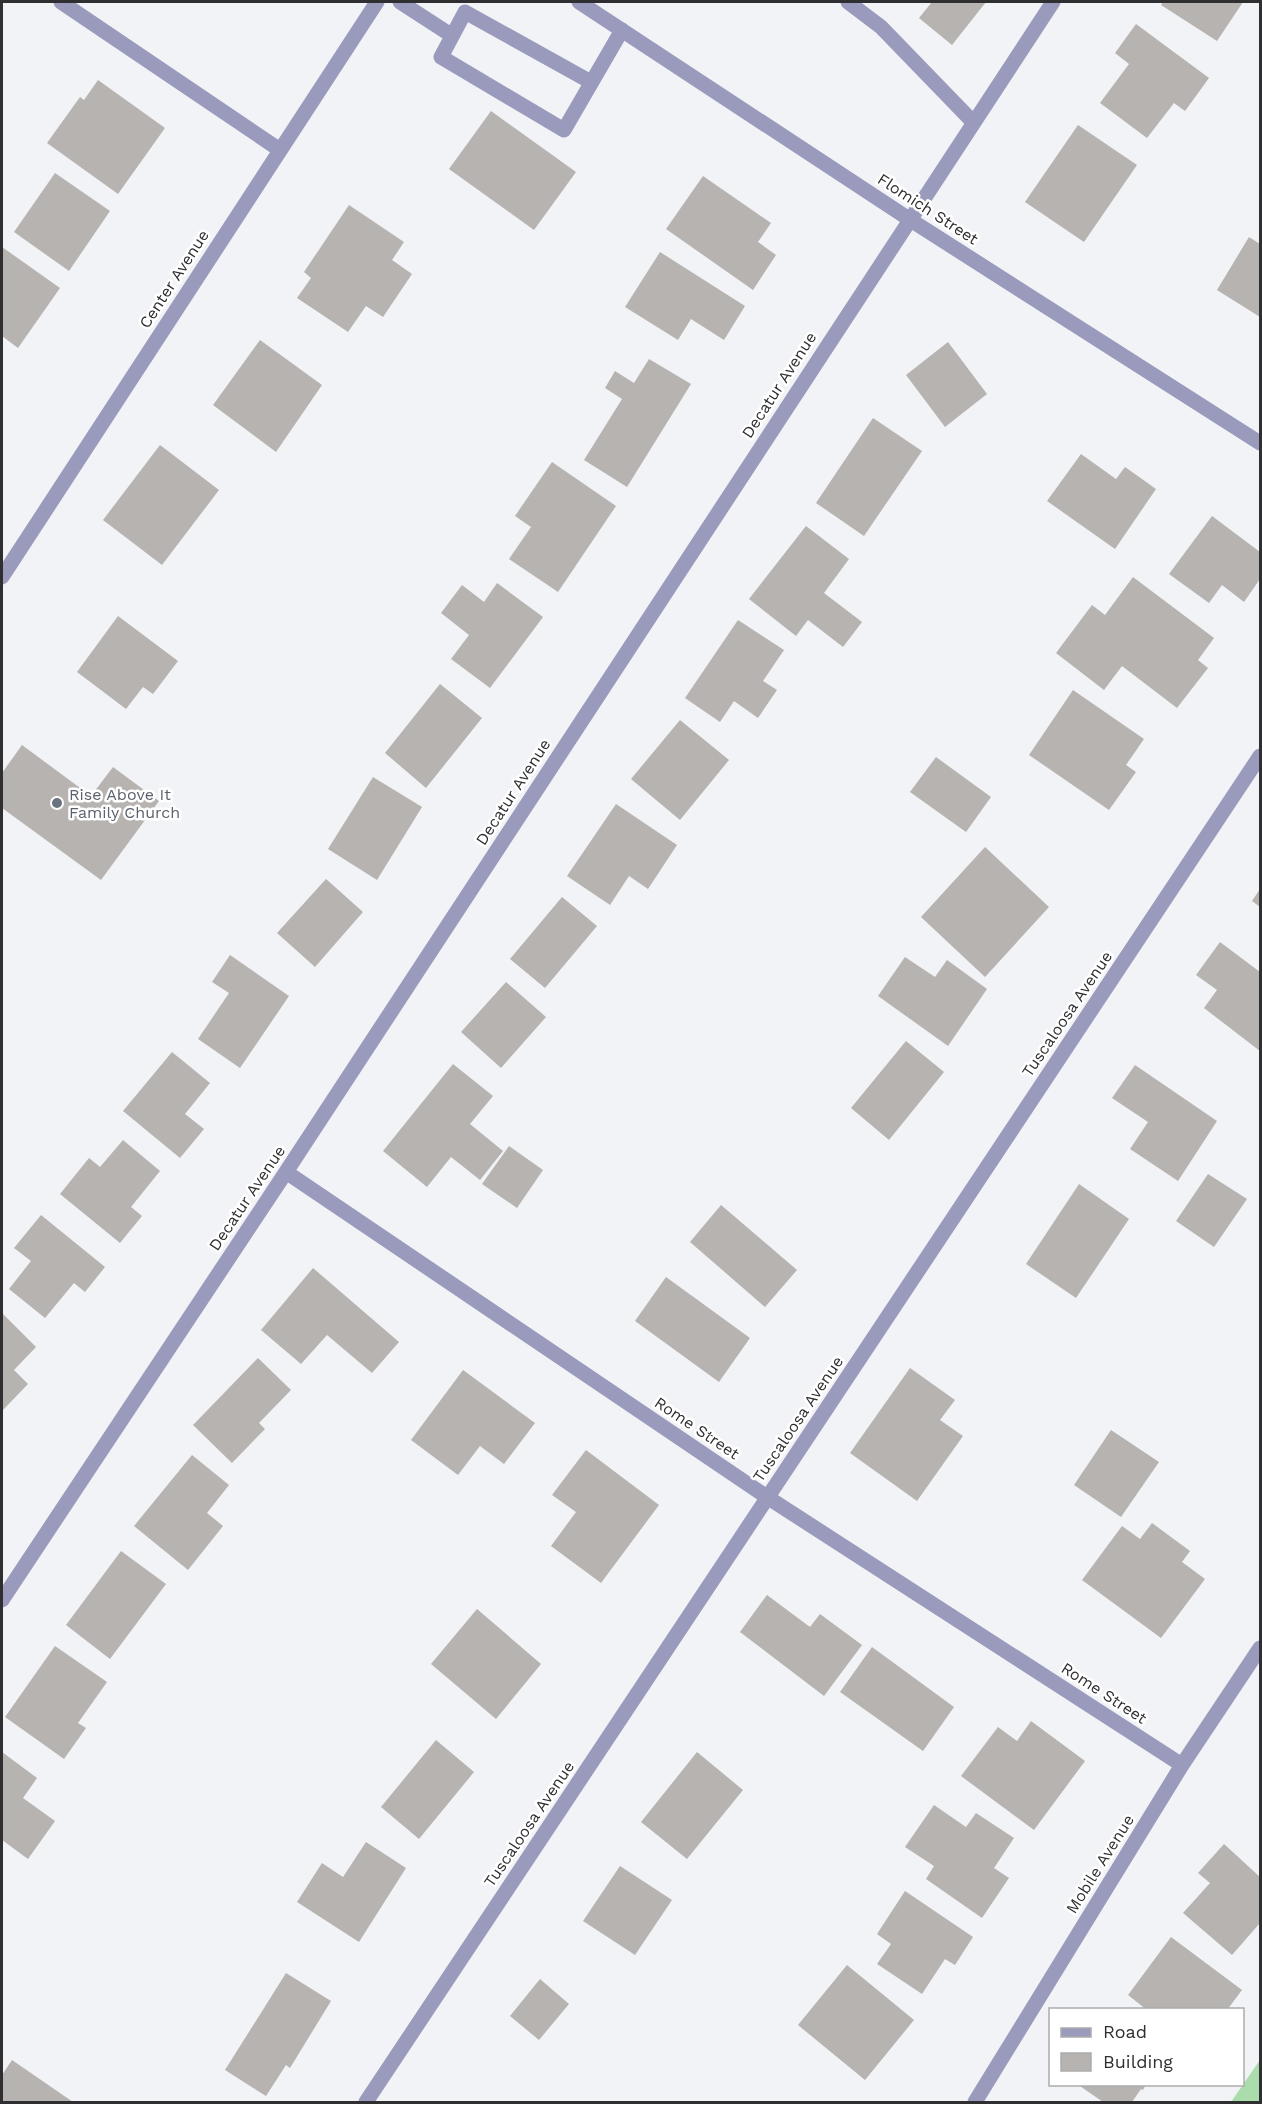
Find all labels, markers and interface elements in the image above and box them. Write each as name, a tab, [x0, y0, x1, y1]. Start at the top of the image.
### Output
street label: Flomich Street	[874, 169, 982, 249]
street label: Center Avenue	[135, 226, 213, 332]
street label: Decatur Avenue	[738, 328, 820, 442]
street label: Decatur Avenue	[472, 735, 554, 849]
place label: Rise Above It Family Church	[69, 785, 180, 822]
marker: Rise Above It Family Church	[50, 796, 64, 810]
street label: Tuscaloosa Avenue	[1018, 948, 1116, 1080]
street label: Decatur Avenue	[205, 1142, 289, 1254]
street label: Tuscaloosa Avenue	[749, 1353, 847, 1485]
street label: Rome Street	[651, 1393, 743, 1463]
street label: Rome Street	[1058, 1658, 1151, 1728]
street label: Tuscaloosa Avenue	[480, 1758, 578, 1890]
street label: Mobile Avenue	[1062, 1811, 1138, 1917]
legend	[1049, 2008, 1244, 2086]
text: Road	[1103, 2021, 1147, 2042]
text: Building	[1103, 2051, 1173, 2072]

